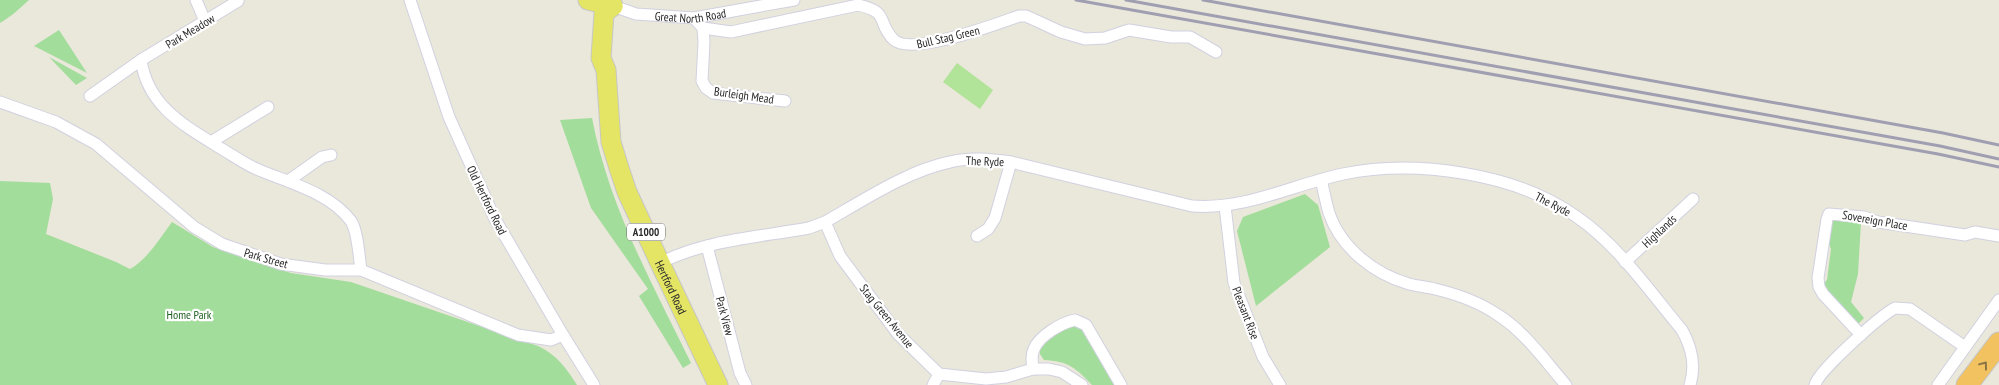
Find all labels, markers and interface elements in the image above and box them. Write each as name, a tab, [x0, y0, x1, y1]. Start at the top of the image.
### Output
street label: Great North Road	[654, 5, 727, 26]
street label: Park Meadow	[163, 10, 218, 52]
street label: Bull Stag Green	[915, 22, 981, 52]
street label: Burleigh Mead	[713, 83, 775, 107]
street label: The Ryde	[966, 153, 1004, 169]
street label: Old Hertford Road	[464, 163, 510, 237]
street label: The Ryde	[1533, 189, 1573, 219]
street label: Sovereign Place	[1841, 207, 1909, 233]
street label: Highlands	[1639, 211, 1679, 251]
road number: A1000	[627, 223, 665, 240]
street label: Park Street	[242, 245, 290, 272]
street label: Hertford Road	[652, 258, 691, 316]
street label: Stag Green Avenue	[857, 281, 917, 351]
street label: Pleasant Rise	[1229, 284, 1263, 342]
street label: Park View	[713, 295, 738, 338]
park label: Home Park	[167, 307, 212, 322]
one-way arrow	[1978, 361, 1987, 370]

